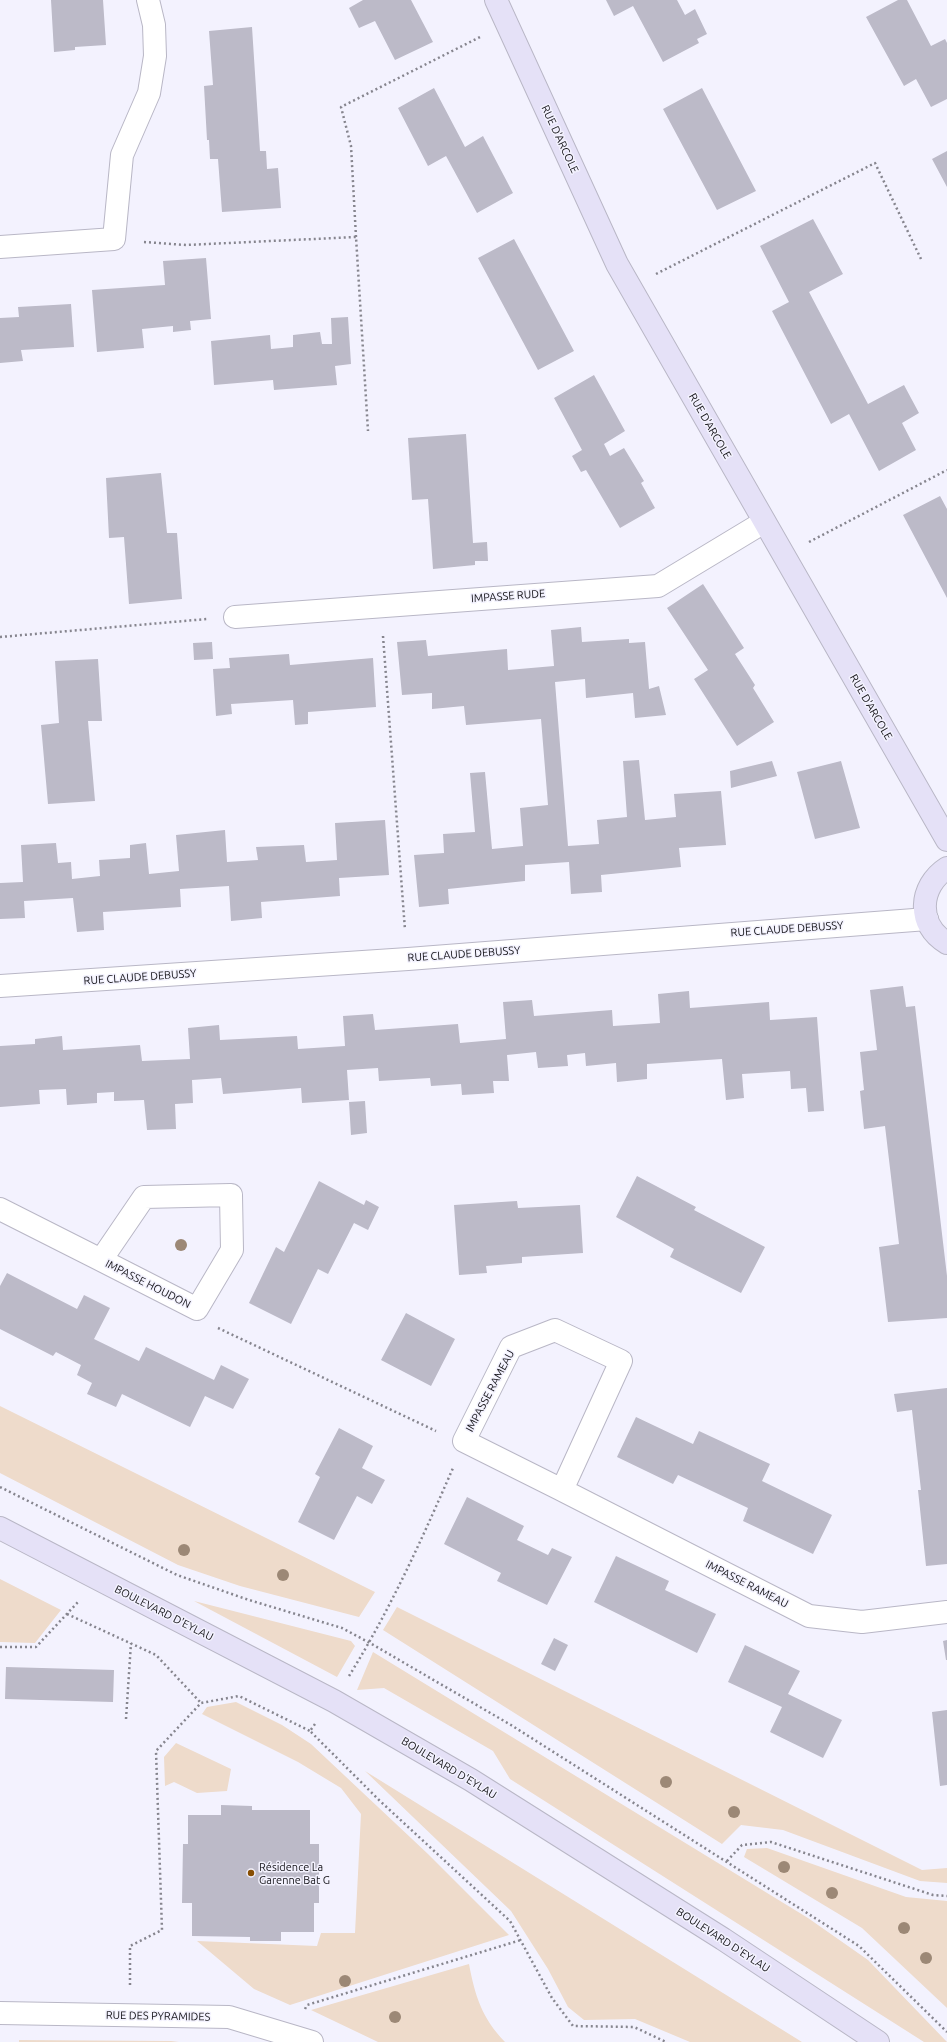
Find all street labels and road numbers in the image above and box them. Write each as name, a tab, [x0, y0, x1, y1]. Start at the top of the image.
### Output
street label: RUE D'ARCOLE	[538, 103, 582, 175]
street label: RUE D'ARCOLE	[686, 391, 734, 461]
street label: IMPASSE RUDE	[470, 587, 546, 605]
street label: RUE D'ARCOLE	[847, 672, 895, 742]
street label: RUE CLAUDE DEBUSSY	[730, 918, 844, 940]
street label: RUE CLAUDE DEBUSSY	[407, 943, 521, 965]
street label: RUE CLAUDE DEBUSSY	[83, 966, 197, 988]
street label: IMPASSE HOUDON	[103, 1257, 193, 1311]
street label: IMPASSE RAMEAU	[463, 1348, 517, 1434]
street label: IMPASSE RAMEAU	[704, 1557, 790, 1611]
street label: BOULEVARD D'EYLAU	[112, 1582, 216, 1644]
street label: BOULEVARD D'EYLAU	[399, 1734, 499, 1802]
street label: BOULEVARD D'EYLAU	[674, 1905, 772, 1975]
street label: RUE DES PYRAMIDES	[106, 2008, 210, 2024]

